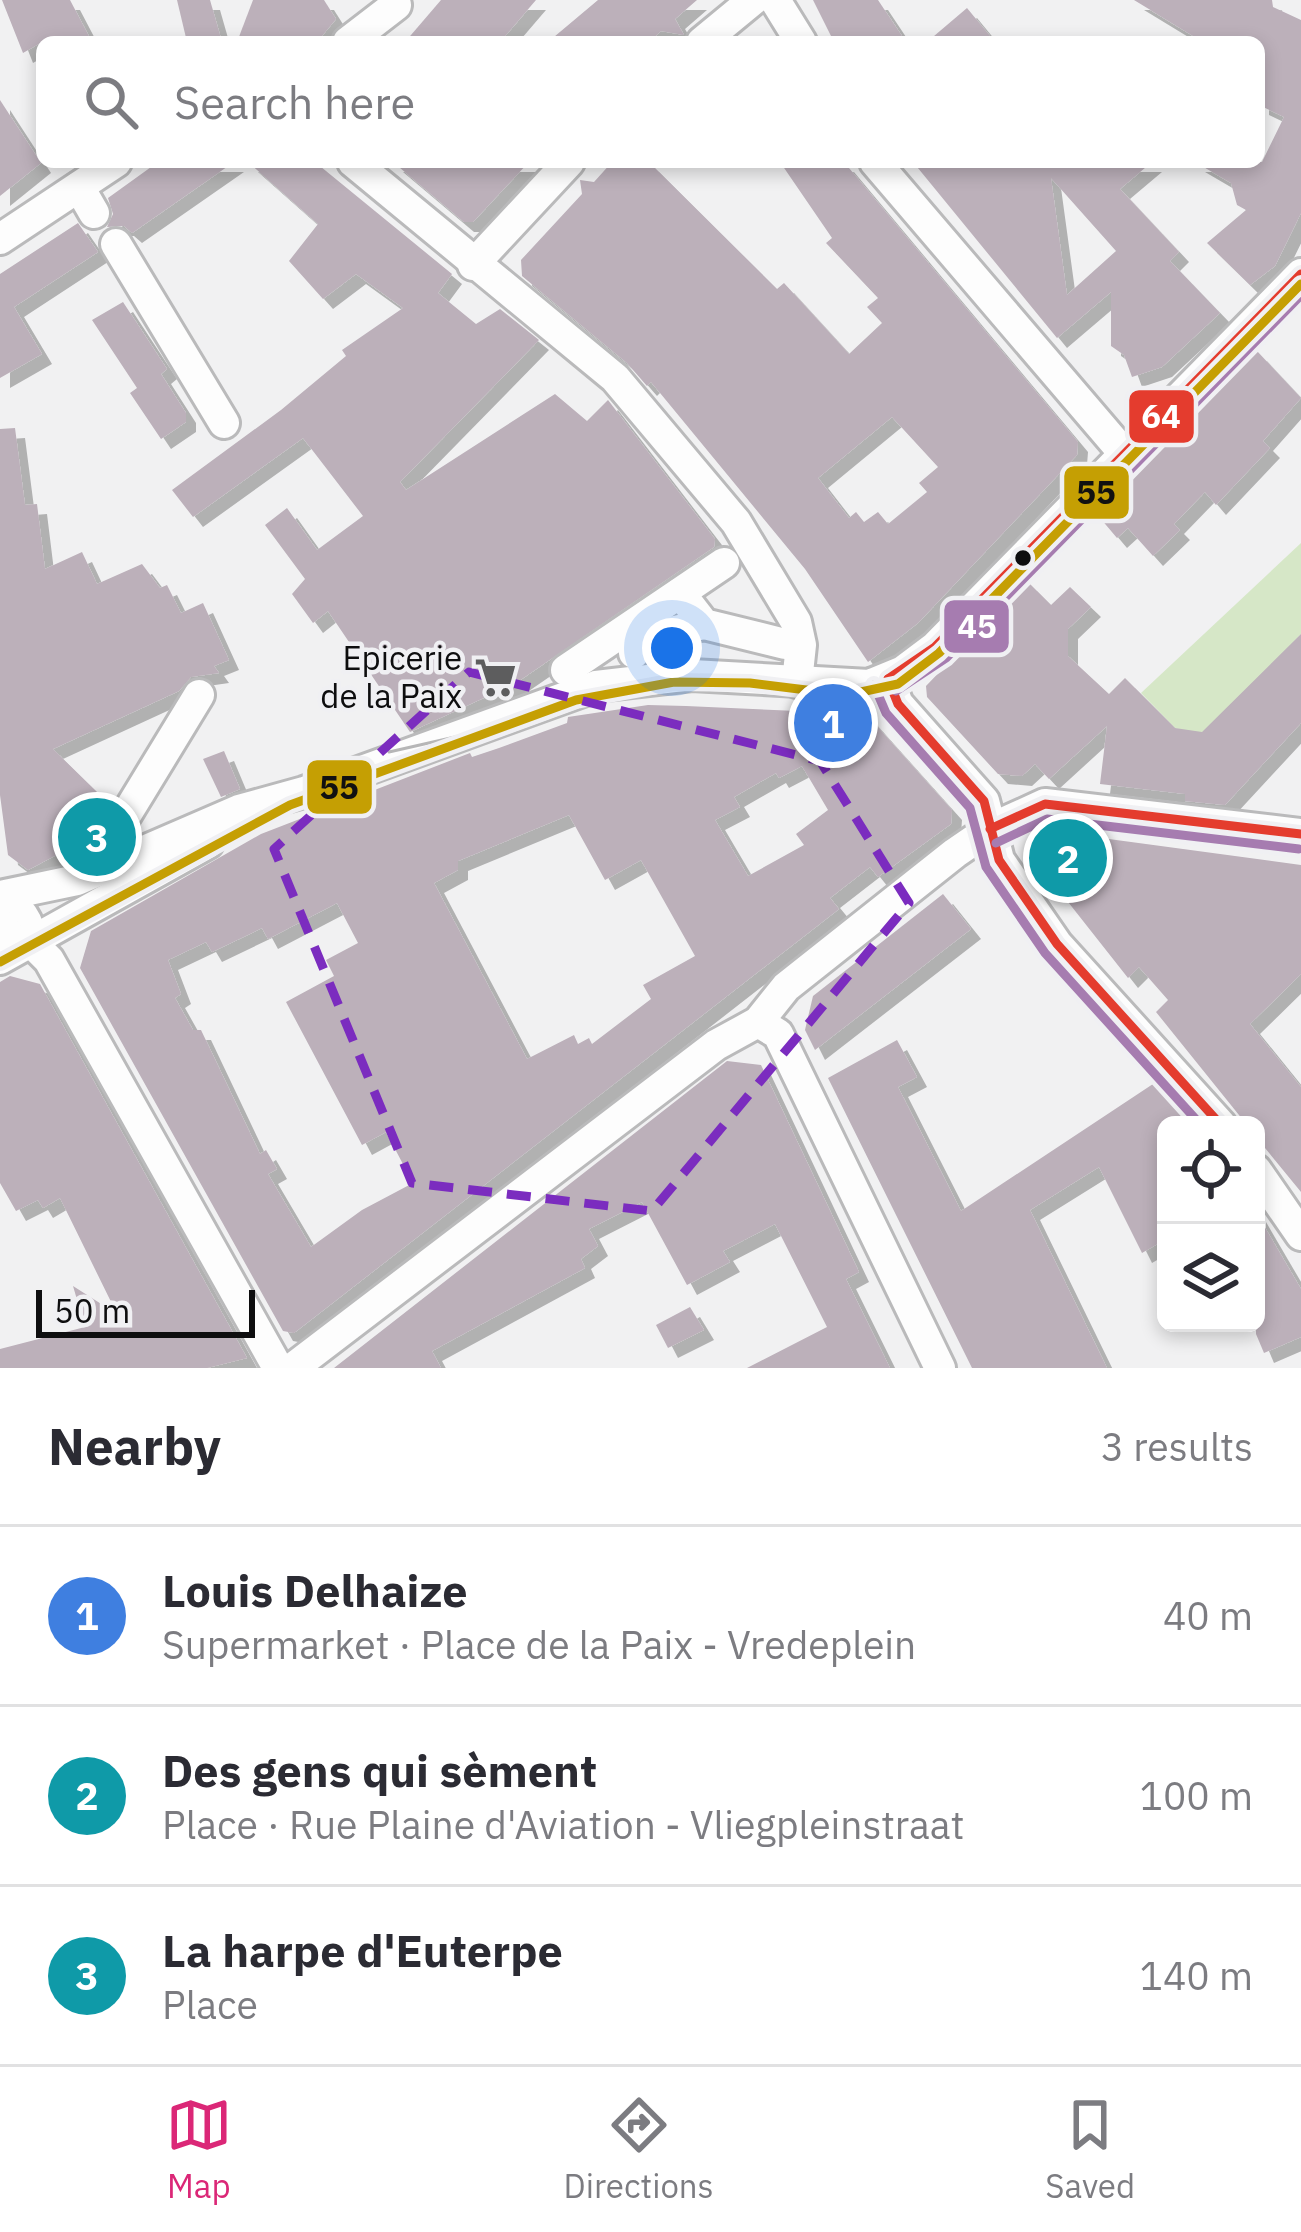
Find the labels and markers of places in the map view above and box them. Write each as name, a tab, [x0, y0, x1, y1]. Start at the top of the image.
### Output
unlabelled marker	[1012, 547, 1034, 569]
place label: Epicerie de la Paix	[320, 636, 462, 717]
supermarket icon: Epicerie de la Paix	[473, 654, 519, 700]
pin: 1	[794, 678, 872, 768]
pin: 3	[58, 792, 136, 882]
pin: 2	[1029, 813, 1107, 903]

